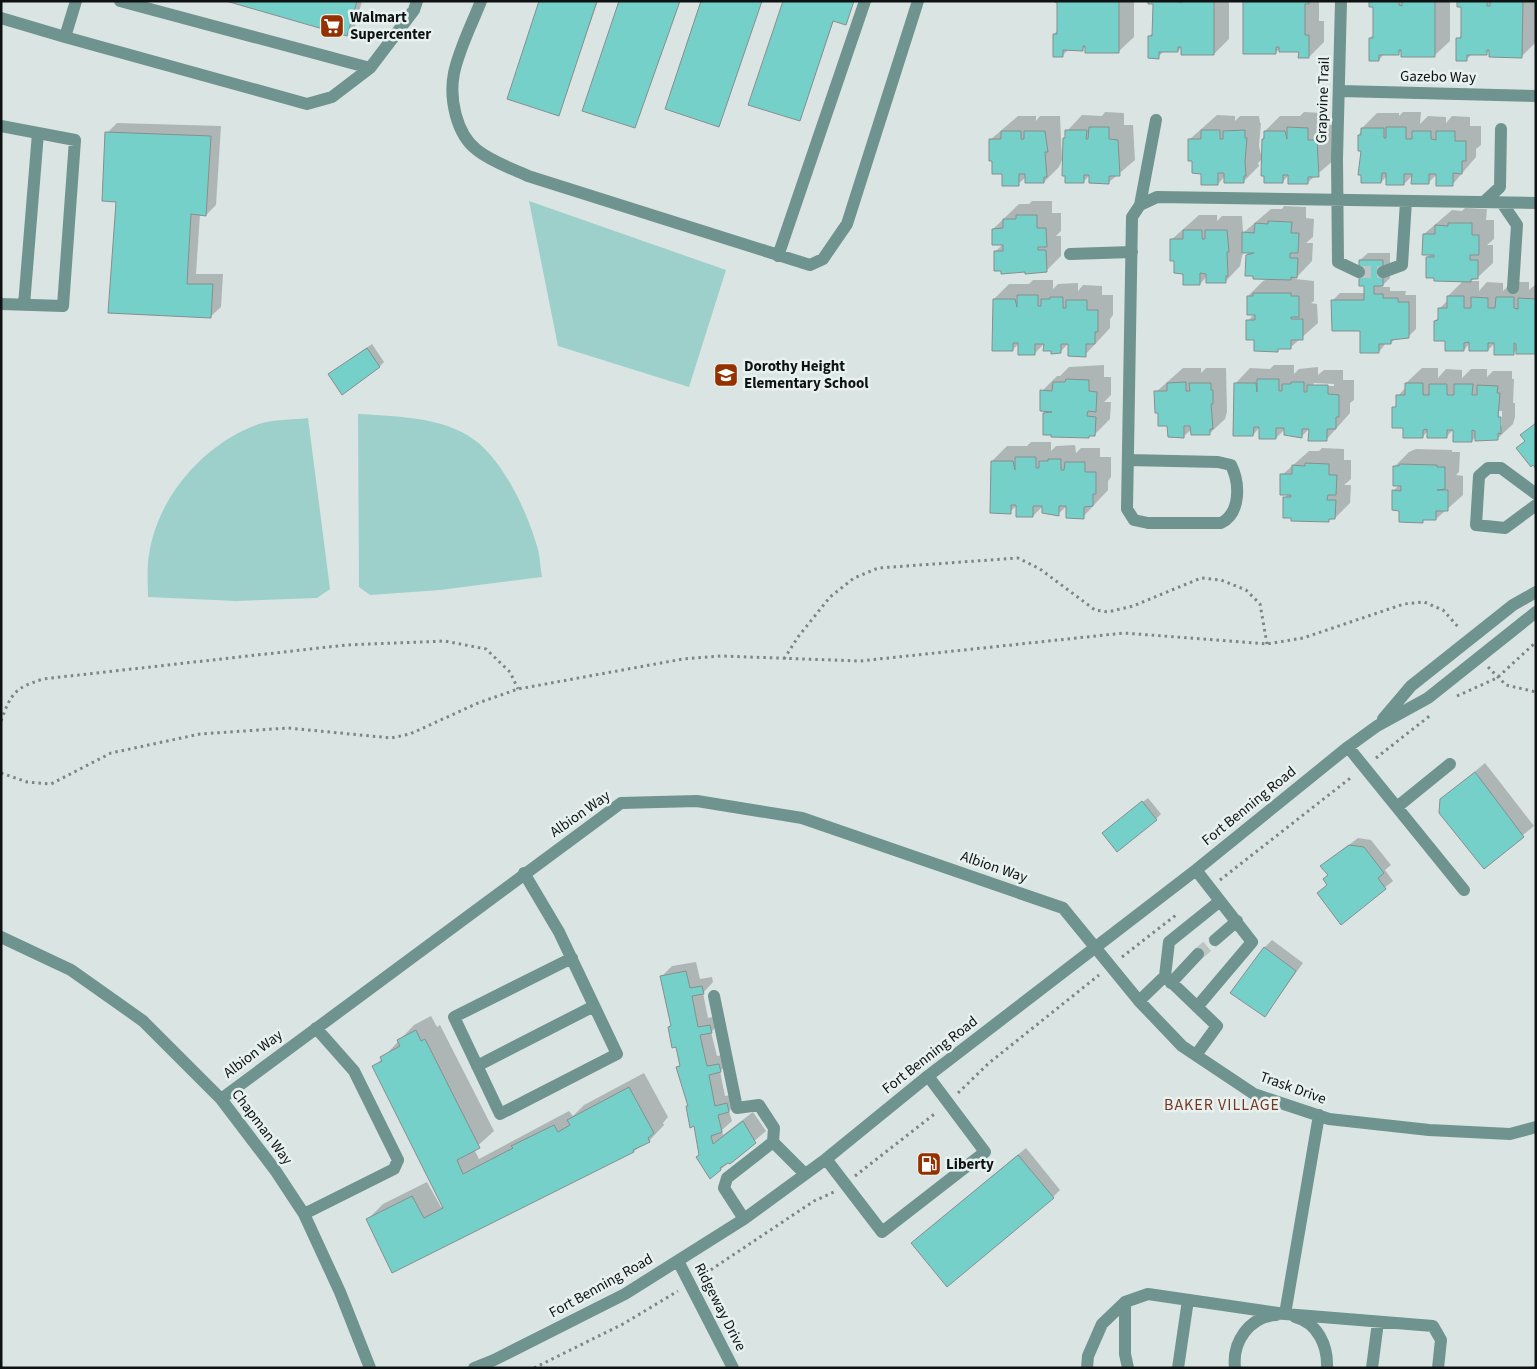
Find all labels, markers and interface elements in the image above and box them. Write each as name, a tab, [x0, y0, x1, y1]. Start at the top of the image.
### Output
place label: Walmart Supercenter	[350, 7, 431, 45]
supermarket icon: Walmart Supercenter	[319, 13, 345, 39]
street label: Grapvine Trail	[1311, 56, 1335, 144]
street label: Gazebo Way	[1400, 66, 1476, 88]
place label: Dorothy Height Elementary School	[744, 356, 869, 394]
school or university icon: Dorothy Height Elementary School	[713, 362, 739, 388]
street label: Fort Benning Road	[1197, 761, 1301, 851]
street label: Albion Way	[546, 785, 614, 843]
street label: Albion Way	[958, 846, 1030, 888]
street label: Fort Benning Road	[878, 1011, 982, 1099]
street label: Albion Way	[219, 1025, 287, 1083]
street label: Trask Drive	[1257, 1066, 1329, 1110]
street label: Chapman Way	[227, 1085, 297, 1169]
district label: BAKER VILLAGE	[1164, 1094, 1280, 1116]
fuel station icon: Liberty	[916, 1151, 942, 1177]
place label: Liberty	[946, 1154, 994, 1175]
street label: Fort Benning Road	[545, 1249, 657, 1323]
street label: Ridgeway Drive	[689, 1259, 751, 1355]

